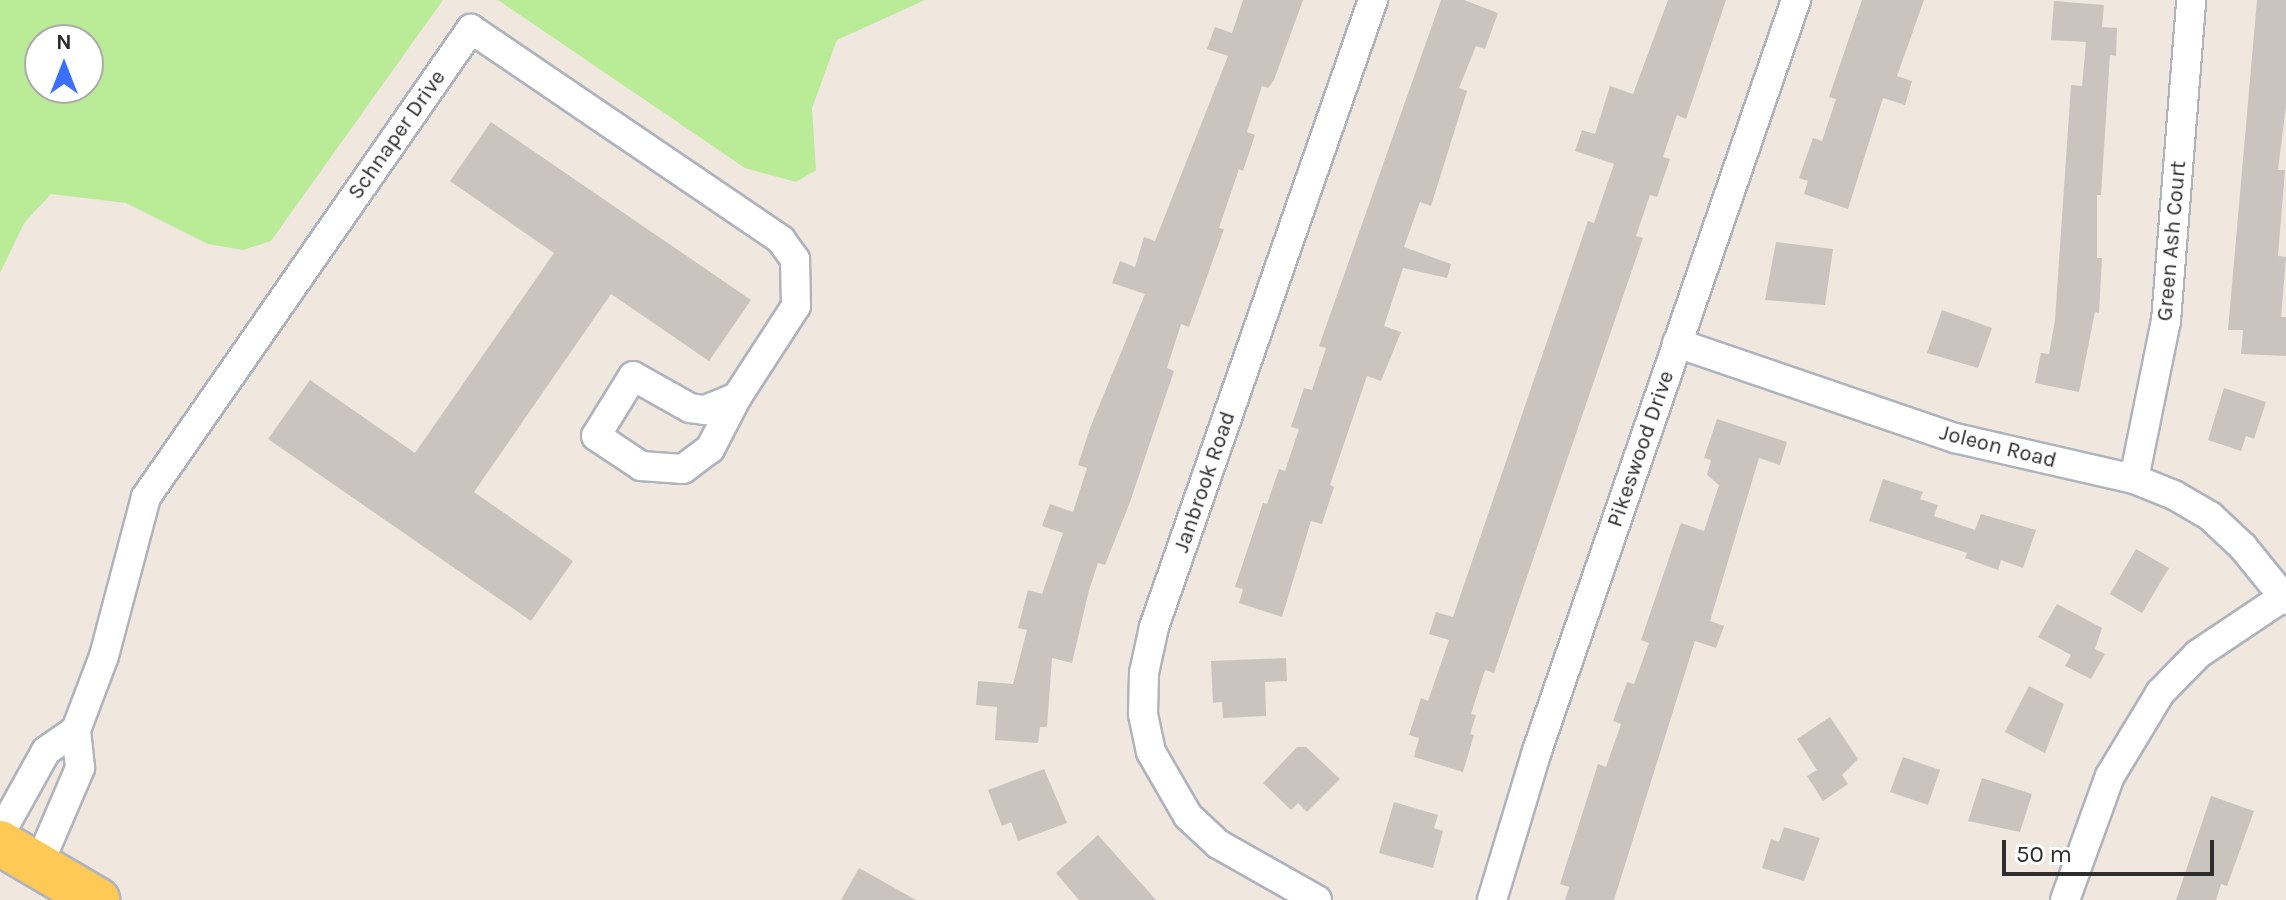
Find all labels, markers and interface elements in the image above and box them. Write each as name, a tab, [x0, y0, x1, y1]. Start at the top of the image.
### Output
north arrow	[24, 24, 104, 104]
text: N	[56, 29, 72, 55]
street label: Schnaper Drive	[343, 65, 451, 205]
street label: Green Ash Court	[2152, 160, 2192, 322]
street label: Pikeswood Drive	[1602, 367, 1680, 531]
street label: Janbrook Road	[1168, 408, 1242, 556]
street label: Joleon Road	[1937, 420, 2059, 474]
scale bar	[2006, 824, 2218, 874]
text: 50 m	[2016, 840, 2072, 868]

